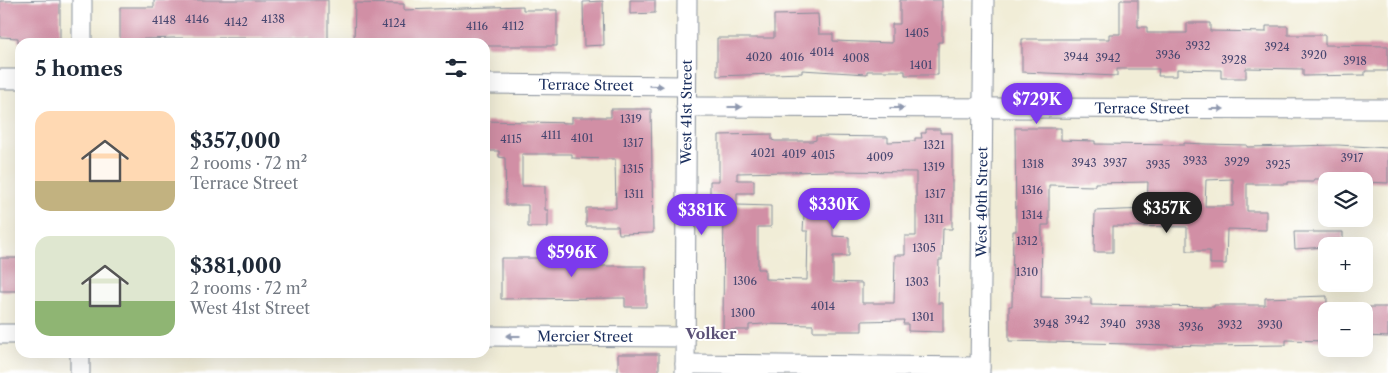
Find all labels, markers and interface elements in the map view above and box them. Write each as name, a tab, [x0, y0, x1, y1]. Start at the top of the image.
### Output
house number: 4146	[185, 12, 209, 26]
house number: 4138	[261, 12, 285, 26]
house number: 4148	[152, 13, 176, 27]
house number: 4142	[224, 15, 248, 29]
house number: 4124	[382, 16, 406, 30]
house number: 4116	[466, 19, 489, 33]
house number: 4112	[502, 19, 524, 33]
house number: 1405	[905, 26, 929, 40]
house number: 3932	[1186, 39, 1210, 53]
house number: 3924	[1264, 40, 1290, 54]
house number: 4014	[810, 45, 834, 59]
house number: 3936	[1156, 48, 1181, 62]
house number: 3920	[1301, 48, 1327, 62]
house number: 4020	[746, 50, 772, 64]
house number: 4016	[780, 50, 805, 64]
house number: 3944	[1063, 50, 1089, 64]
house number: 4008	[843, 51, 869, 65]
house number: 3942	[1095, 51, 1121, 65]
house number: 3928	[1221, 53, 1247, 67]
icon: filters	[442, 54, 470, 82]
house number: 3918	[1343, 54, 1367, 68]
text: 5 homes	[35, 56, 123, 81]
house number: 1401	[910, 58, 933, 72]
street label: West 41st Street	[677, 59, 696, 166]
street label: Terrace Street	[539, 76, 634, 94]
one-way arrow	[648, 82, 664, 90]
pin: $729K	[1002, 82, 1072, 125]
text: $729K	[1012, 89, 1062, 109]
street label: Terrace Street	[1095, 99, 1189, 117]
one-way arrow	[727, 103, 743, 111]
one-way arrow	[889, 104, 905, 112]
one-way arrow	[1209, 105, 1225, 113]
house number: 1319	[620, 112, 642, 126]
text: $357,000	[190, 128, 281, 153]
house number: 4111	[541, 128, 561, 142]
icon: home	[75, 131, 135, 191]
house number: 4101	[571, 131, 594, 145]
house number: 4115	[500, 132, 522, 146]
house number: 1317	[623, 136, 644, 150]
house number: 1321	[923, 138, 945, 152]
house number: 4021	[751, 146, 776, 160]
street label: West 40th Street	[972, 146, 991, 259]
house number: 4019	[782, 147, 806, 161]
house number: 4015	[811, 148, 835, 162]
house number: 4009	[867, 150, 893, 164]
house number: 3917	[1341, 151, 1364, 165]
text: 2 rooms · 72 m²	[190, 153, 307, 173]
house number: 3933	[1183, 154, 1207, 168]
house number: 3929	[1224, 155, 1250, 169]
house number: 3943	[1072, 156, 1096, 170]
house number: 3937	[1103, 156, 1128, 170]
house number: 1318	[1022, 157, 1044, 171]
house number: 3935	[1146, 158, 1170, 172]
house number: 3925	[1266, 158, 1290, 172]
house number: 1319	[923, 160, 945, 174]
house number: 1315	[622, 162, 644, 176]
map controls	[1318, 172, 1373, 357]
button: layers	[1318, 172, 1373, 227]
text: Terrace Street	[190, 173, 298, 193]
house number: 1316	[1021, 183, 1043, 197]
house number: 1311	[624, 187, 644, 201]
house number: 1317	[925, 187, 946, 201]
pin: $330K	[799, 188, 869, 230]
pin: $357K	[1132, 192, 1202, 234]
pin: $381K	[667, 194, 737, 236]
text: $330K	[809, 194, 859, 214]
text: $357K	[1143, 198, 1191, 218]
text: $381K	[678, 200, 726, 220]
house number: 1314	[1021, 208, 1043, 222]
house number: 1311	[924, 212, 944, 226]
house number: 1312	[1016, 234, 1038, 248]
pin: $596K	[537, 236, 607, 278]
button: +	[1318, 237, 1373, 292]
house number: 1305	[912, 241, 936, 255]
text: $596K	[547, 242, 597, 262]
text: $381,000	[190, 253, 282, 278]
icon: home	[75, 256, 135, 316]
house number: 1310	[1016, 265, 1038, 279]
house number: 1306	[733, 274, 758, 288]
house number: 1303	[905, 275, 929, 289]
text: 2 rooms · 72 m²	[190, 278, 307, 298]
text: West 41st Street	[190, 298, 310, 318]
house number: 4014	[811, 299, 835, 313]
button: −	[1318, 302, 1373, 357]
house number: 1300	[731, 306, 755, 320]
house number: 1301	[912, 310, 935, 324]
house number: 3942	[1064, 313, 1090, 327]
house number: 3948	[1033, 317, 1059, 331]
house number: 3940	[1100, 317, 1126, 331]
house number: 3938	[1135, 318, 1161, 332]
house number: 3932	[1218, 318, 1242, 332]
house number: 3930	[1257, 318, 1283, 332]
house number: 3936	[1179, 320, 1204, 334]
district label: Volker	[685, 324, 737, 343]
street label: Mercier Street	[537, 327, 633, 346]
one-way arrow	[505, 332, 521, 340]

